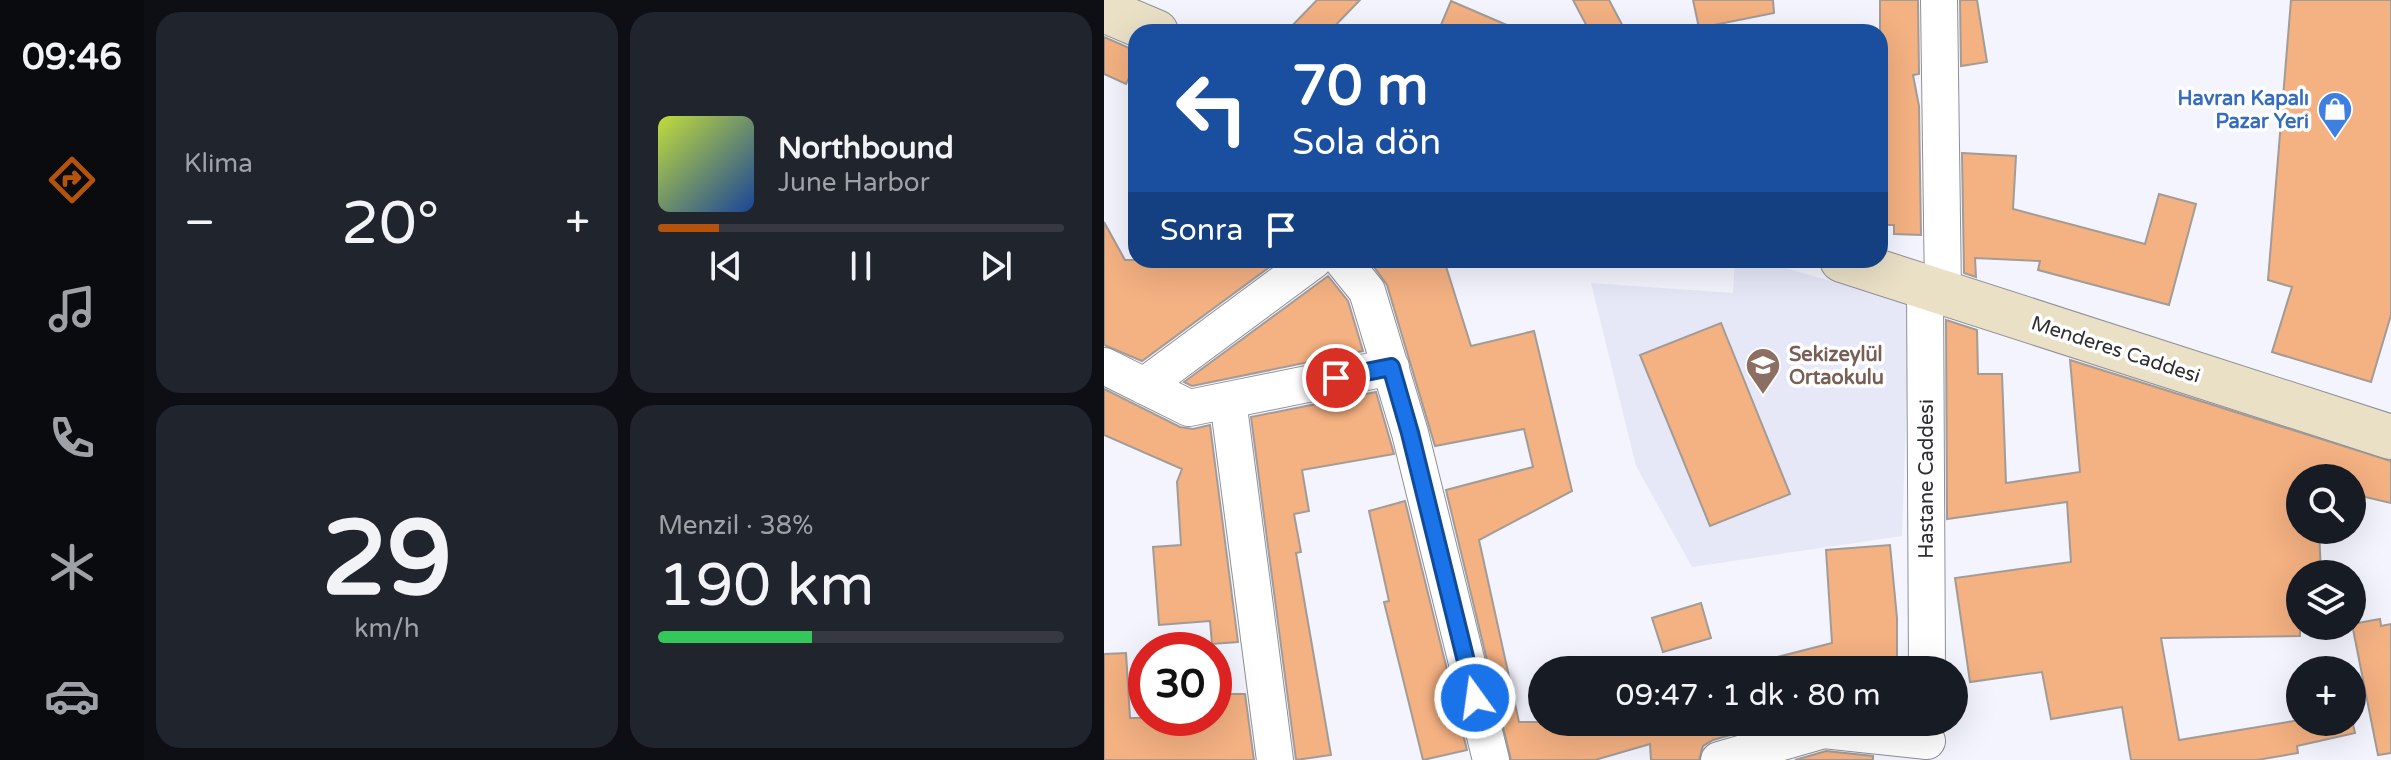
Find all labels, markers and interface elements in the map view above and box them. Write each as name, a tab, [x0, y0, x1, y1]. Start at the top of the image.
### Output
text: 09:46	[22, 36, 122, 79]
text: 70 m	[1292, 53, 1428, 120]
icon: left	[1160, 56, 1264, 160]
place label: Havran Kapalı Pazar Yeri	[2178, 87, 2309, 134]
shop icon: Havran Kapalı Pazar Yeri	[2316, 90, 2354, 140]
text: Sola dön	[1292, 121, 1441, 164]
text: Northbound	[778, 130, 954, 167]
text: Klima	[184, 148, 253, 179]
icon: directions	[44, 152, 100, 208]
text: June Harbor	[778, 167, 930, 198]
text: 20°	[341, 188, 439, 260]
text: −	[184, 197, 215, 250]
text: +	[565, 197, 590, 250]
icon: arrive	[1259, 208, 1303, 252]
text: Sonra	[1160, 212, 1243, 249]
icon: previous	[704, 244, 748, 288]
icon: pause	[839, 244, 883, 288]
icon: next	[974, 244, 1018, 288]
icon: music	[44, 281, 100, 337]
street label: Menderes Caddesi	[2028, 311, 2203, 389]
place label: Sekizeylül Ortaokulu	[1789, 343, 1884, 390]
pin	[1302, 344, 1370, 412]
school or university icon: Sekizeylül Ortaokulu	[1744, 346, 1782, 396]
icon: arrive	[1314, 356, 1358, 400]
street label: Hastane Caddesi	[1915, 399, 1939, 559]
icon: phone	[44, 410, 100, 466]
map controls	[2286, 464, 2366, 736]
button: search	[2286, 464, 2366, 544]
text: 29	[322, 498, 452, 623]
text: Menzil · 38%	[658, 510, 813, 541]
icon: climate	[44, 539, 100, 595]
text: 190 km	[658, 550, 874, 622]
button: layers	[2286, 560, 2366, 640]
text: km/h	[354, 613, 420, 644]
speed limit sign: 30	[1128, 632, 1232, 736]
position arrow	[1433, 656, 1517, 740]
button: +	[2286, 656, 2366, 736]
icon: car	[44, 668, 100, 724]
text: 09:47 · 1 dk · 80 m	[1616, 677, 1880, 714]

